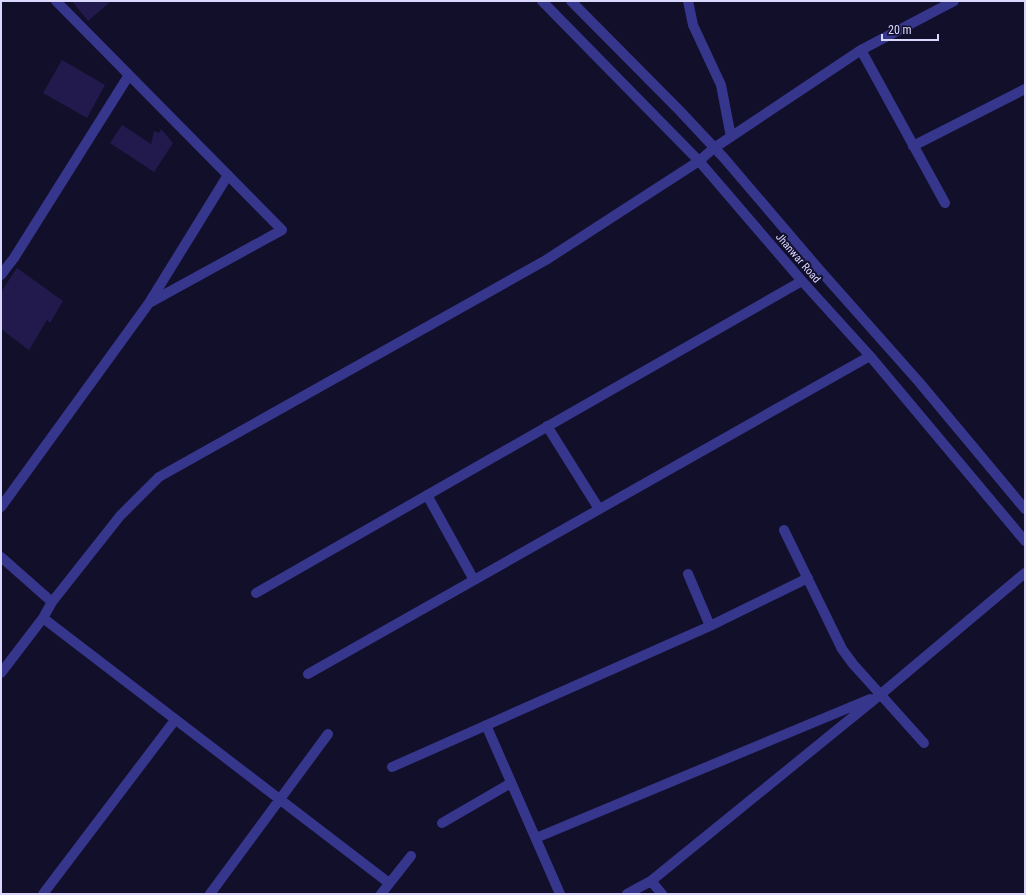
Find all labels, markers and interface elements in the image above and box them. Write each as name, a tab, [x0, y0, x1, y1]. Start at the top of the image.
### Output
scale bar	[882, 16, 938, 42]
text: 20 m	[888, 23, 912, 37]
street label: Jhanwar Road	[773, 230, 823, 286]

